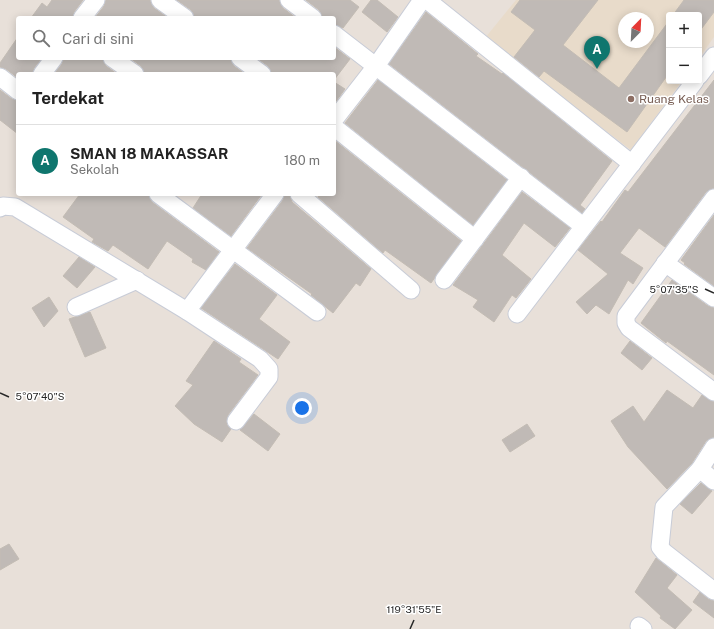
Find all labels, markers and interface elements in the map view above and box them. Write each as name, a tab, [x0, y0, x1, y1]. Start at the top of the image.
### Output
north arrow	[618, 12, 654, 48]
map controls	[666, 12, 702, 84]
button: +	[666, 12, 702, 48]
search box	[16, 16, 336, 60]
icon: search	[30, 27, 52, 49]
text: Cari di sini	[62, 30, 134, 47]
pin: A	[584, 36, 610, 69]
button: −	[666, 48, 702, 84]
text: Terdekat	[32, 88, 104, 108]
place label: Ruang Kelas	[639, 92, 709, 106]
marker: Ruang Kelas	[626, 94, 636, 104]
text: SMAN 18 MAKASSAR	[70, 145, 228, 162]
text: A	[40, 153, 50, 168]
text: 180 m	[284, 153, 320, 168]
text: Sekolah	[70, 162, 119, 177]
text: 5°07'35"S	[649, 283, 699, 295]
text: 5°07'40"S	[16, 390, 65, 402]
your location	[292, 398, 312, 418]
text: 119°31'55"E	[386, 603, 442, 615]

